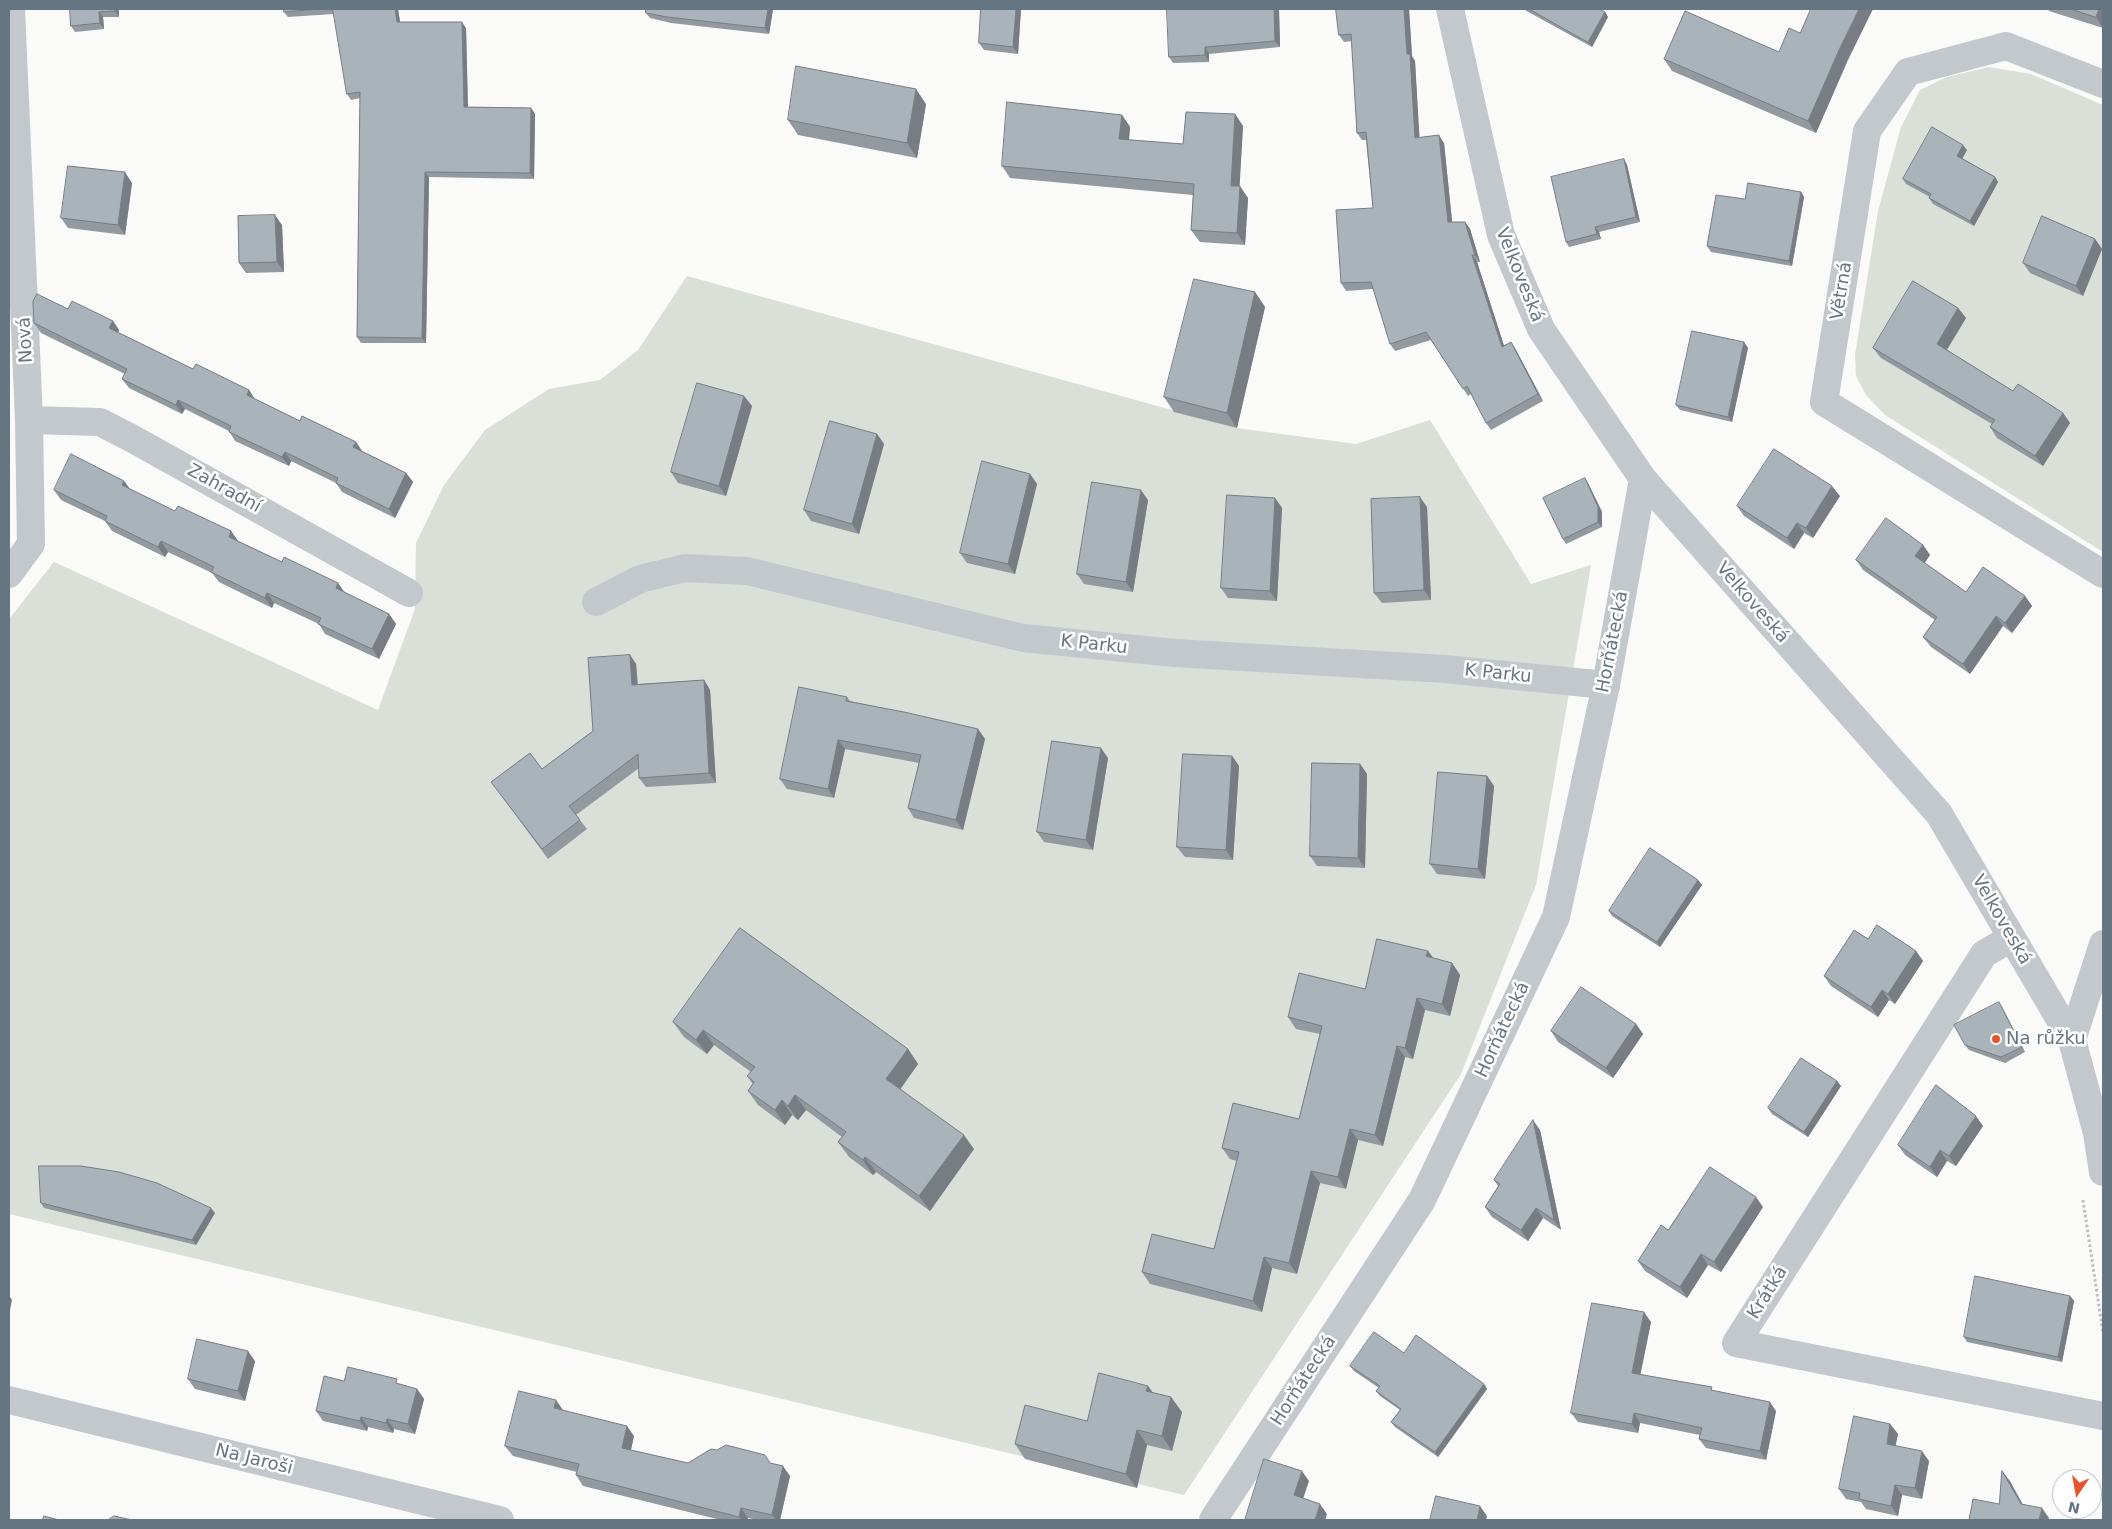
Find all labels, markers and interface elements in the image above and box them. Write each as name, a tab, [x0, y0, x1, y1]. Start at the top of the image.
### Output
street label: Velkoveská	[1490, 225, 1548, 325]
street label: Větrná	[1827, 260, 1857, 322]
street label: Nová	[14, 316, 38, 364]
street label: Zahradní	[183, 460, 265, 518]
street label: Velkoveská	[1711, 558, 1793, 648]
street label: Horňátecká	[1593, 589, 1633, 695]
street label: K Parku	[1059, 631, 1129, 659]
street label: K Parku	[1463, 660, 1533, 688]
street label: Velkoveská	[1967, 871, 2035, 969]
street label: Horňátecká	[1471, 979, 1535, 1081]
place label: Na růžku	[2006, 1028, 2086, 1050]
marker: Na růžku	[1990, 1033, 2002, 1045]
street label: Krátká	[1743, 1263, 1793, 1323]
street label: Horňátecká	[1267, 1332, 1341, 1430]
street label: Na Jaroši	[213, 1440, 295, 1480]
north arrow	[2052, 1469, 2102, 1519]
text: N	[2067, 1499, 2081, 1517]

